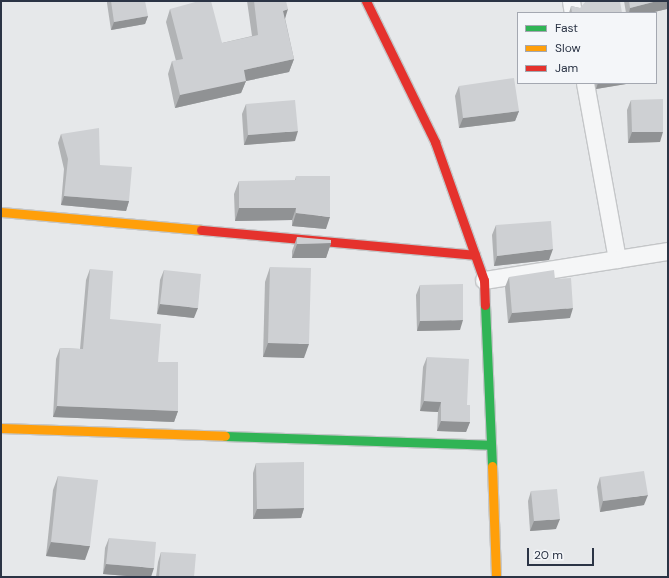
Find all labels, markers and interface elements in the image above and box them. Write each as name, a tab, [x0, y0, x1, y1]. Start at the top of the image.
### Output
legend	[517, 12, 657, 84]
text: Fast	[555, 20, 578, 36]
text: Slow	[555, 40, 581, 56]
text: Jam	[555, 60, 578, 76]
scale bar	[529, 540, 596, 566]
text: 20 m	[534, 547, 563, 563]

